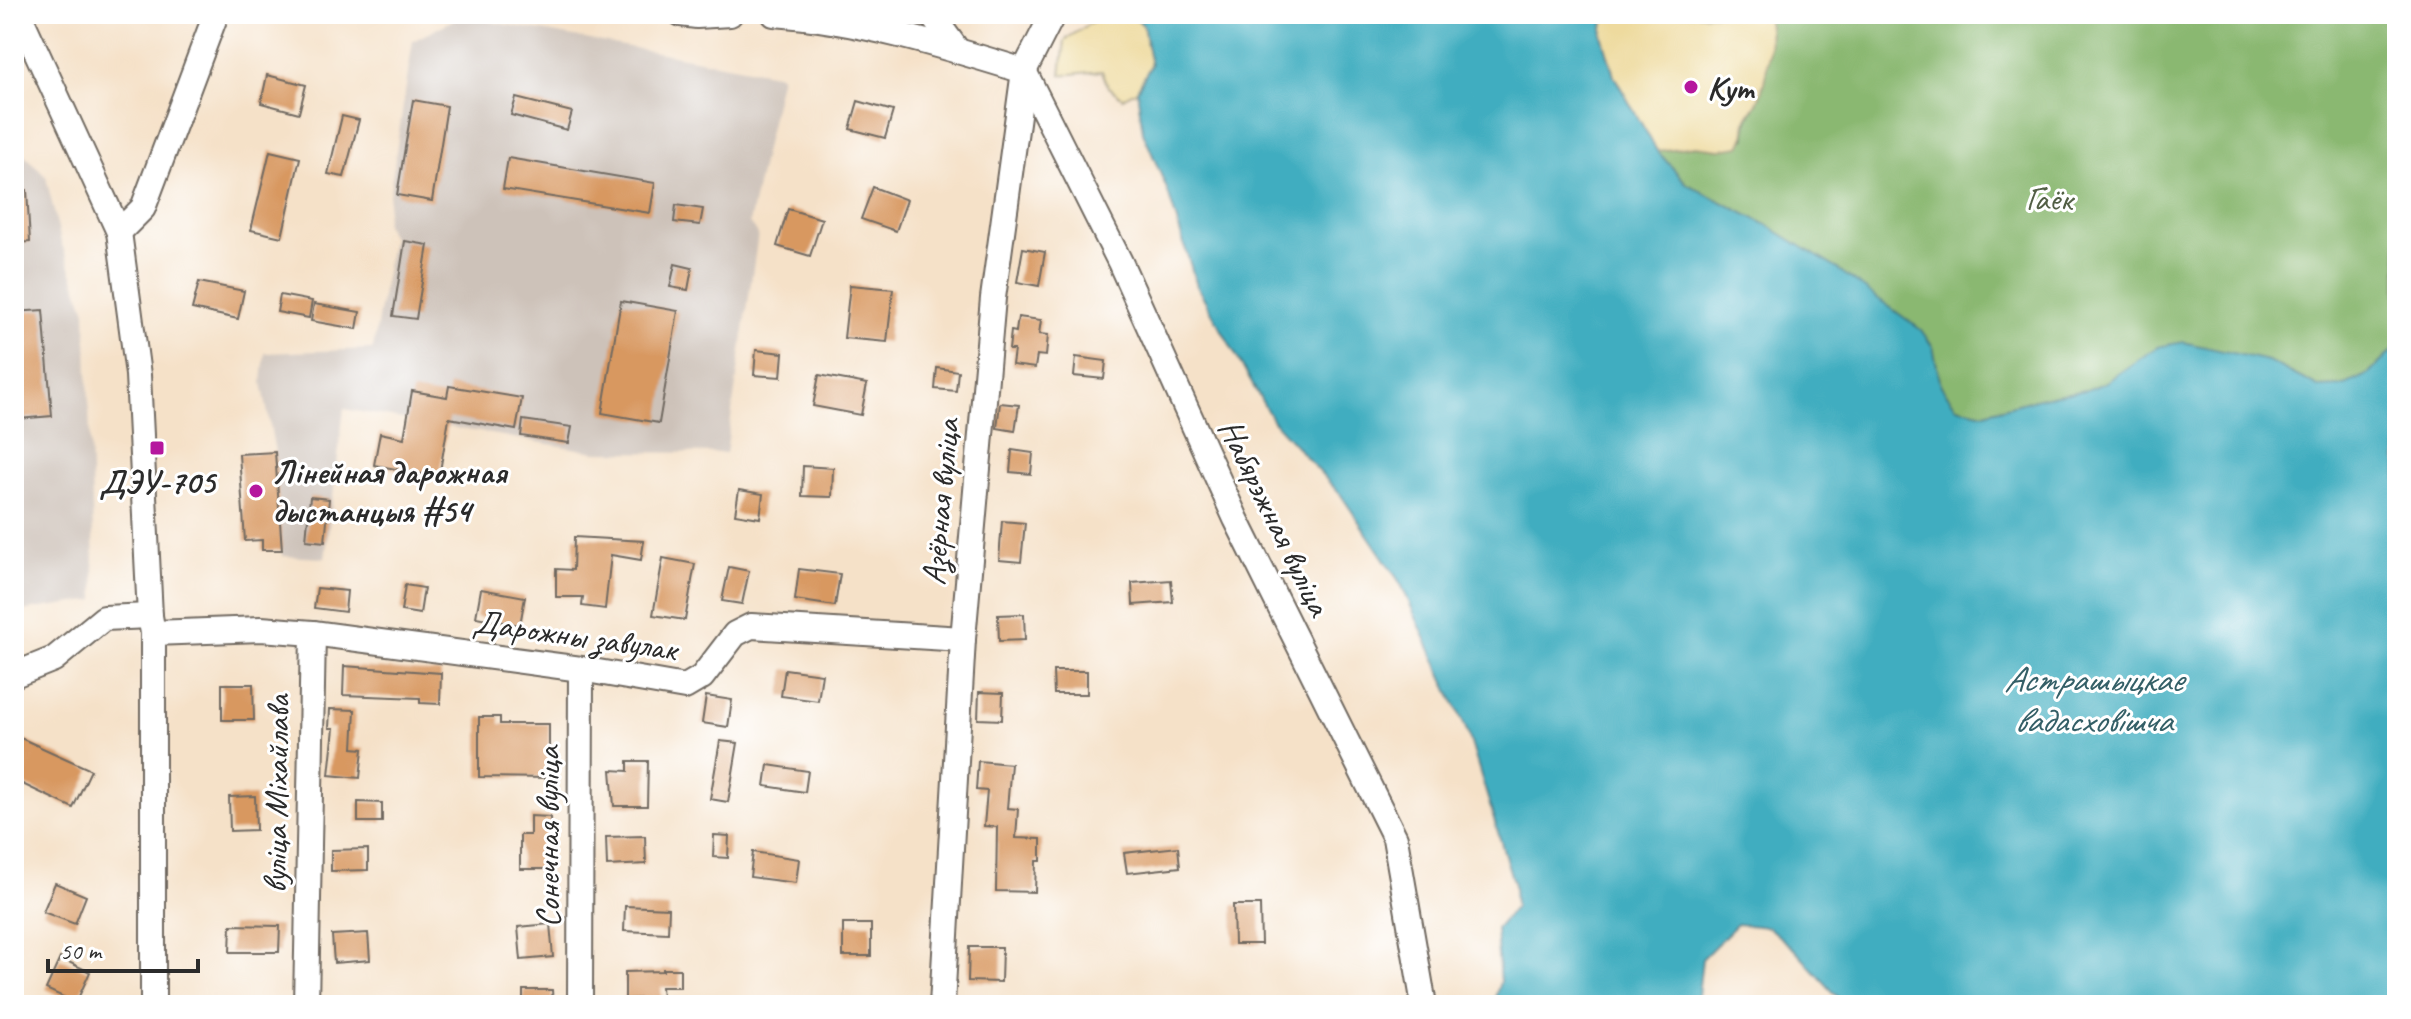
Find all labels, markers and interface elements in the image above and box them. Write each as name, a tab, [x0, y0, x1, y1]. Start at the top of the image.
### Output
place label: Кут	[1707, 66, 1756, 109]
marker: Кут	[1682, 78, 1700, 96]
park label: Гаёк	[2026, 177, 2076, 220]
street label: Набярэжная вуліца	[1209, 412, 1342, 624]
street label: Азёрная вуліца	[911, 415, 969, 587]
marker: ДЭУ-705	[148, 439, 166, 457]
place label: Лінейная дарожная дыстанцыя #54	[272, 450, 509, 532]
place label: ДЭУ-705	[99, 460, 218, 503]
marker: Лінейная дарожная дыстанцыя #54	[247, 482, 265, 500]
street label: Дарожны завулак	[471, 599, 683, 671]
water label: Астрашыцкае вадасховішча	[2004, 656, 2187, 743]
street label: вуліца Міхайлава	[253, 692, 299, 894]
street label: Сонечная вуліца	[526, 744, 569, 928]
scale bar	[48, 923, 198, 973]
text: 50 m	[60, 936, 103, 966]

